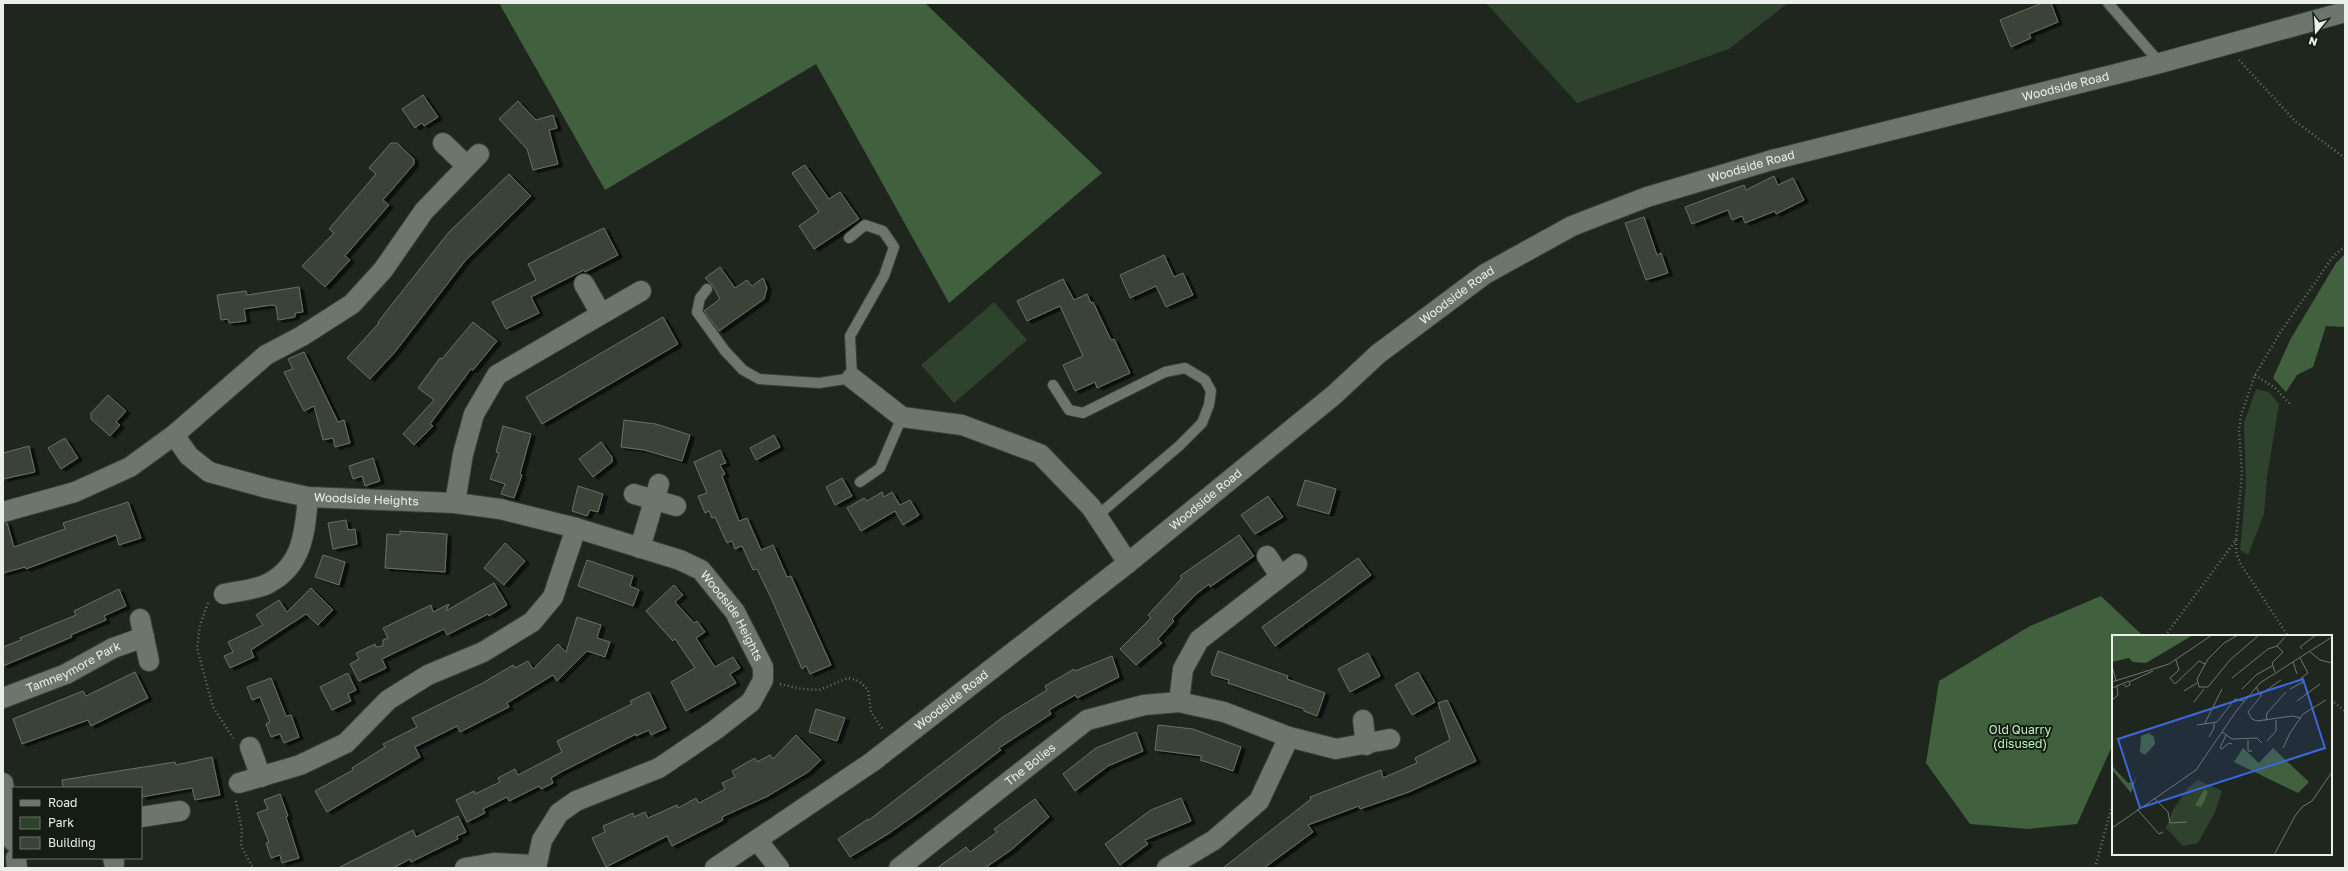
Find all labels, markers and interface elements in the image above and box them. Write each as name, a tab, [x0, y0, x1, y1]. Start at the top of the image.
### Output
north arrow	[2296, 12, 2336, 52]
text: N	[2307, 35, 2319, 49]
street label: Woodside Road	[2020, 68, 2111, 104]
street label: Woodside Road	[1706, 147, 1796, 185]
street label: Woodside Road	[1416, 262, 1497, 327]
street label: Woodside Road	[1166, 465, 1245, 533]
street label: Woodside Heights	[314, 489, 419, 509]
street label: Woodside Heights	[697, 567, 767, 663]
inset map	[2112, 635, 2332, 855]
street label: Tamneymore Park	[24, 638, 123, 695]
street label: Woodside Road	[911, 667, 991, 733]
park label: Old Quarry (disused)	[1989, 722, 2051, 751]
street label: The Bolies	[1002, 740, 1058, 789]
legend	[12, 787, 142, 859]
text: Road	[48, 795, 77, 810]
text: Park	[48, 815, 74, 830]
text: Building	[48, 835, 96, 850]

